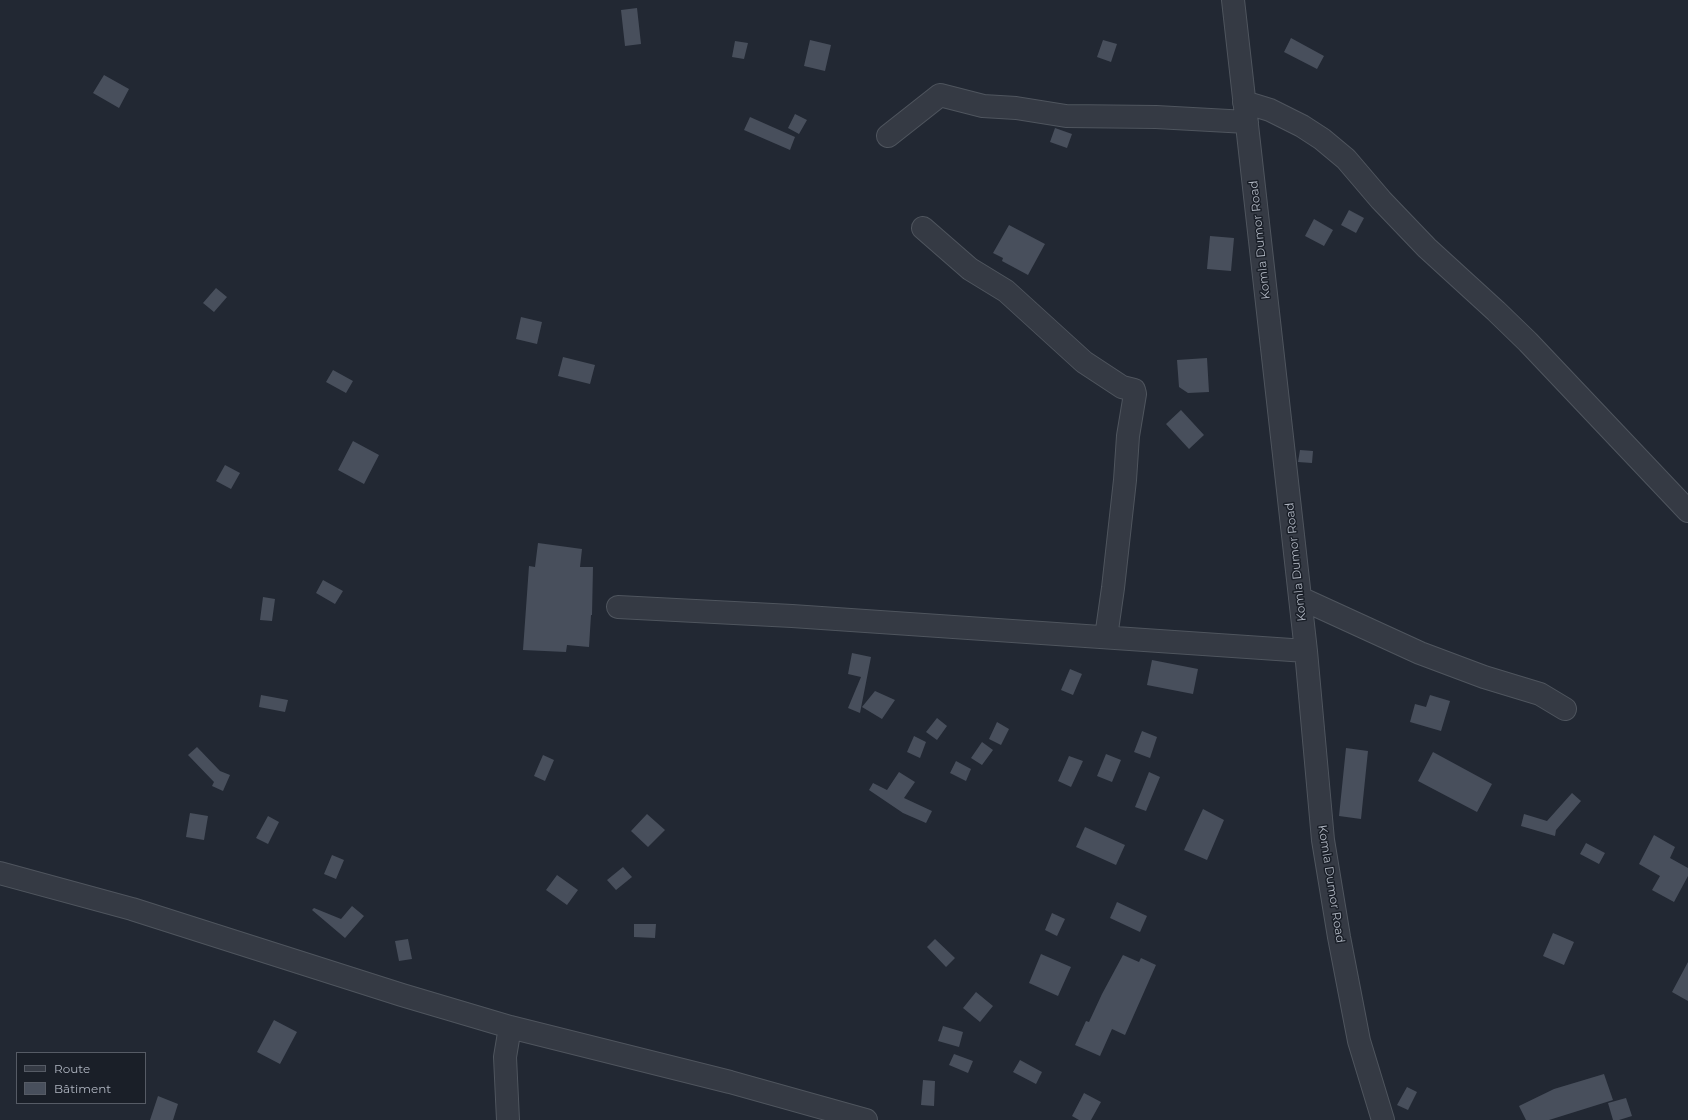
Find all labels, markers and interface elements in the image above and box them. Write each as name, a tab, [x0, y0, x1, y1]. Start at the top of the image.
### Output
street label: Komla Dumor Road	[1247, 180, 1273, 300]
street label: Komla Dumor Road	[1283, 502, 1309, 622]
street label: Komla Dumor Road	[1315, 824, 1347, 944]
legend	[16, 1052, 146, 1104]
text: Route	[54, 1061, 90, 1076]
text: Bâtiment	[54, 1081, 111, 1096]

